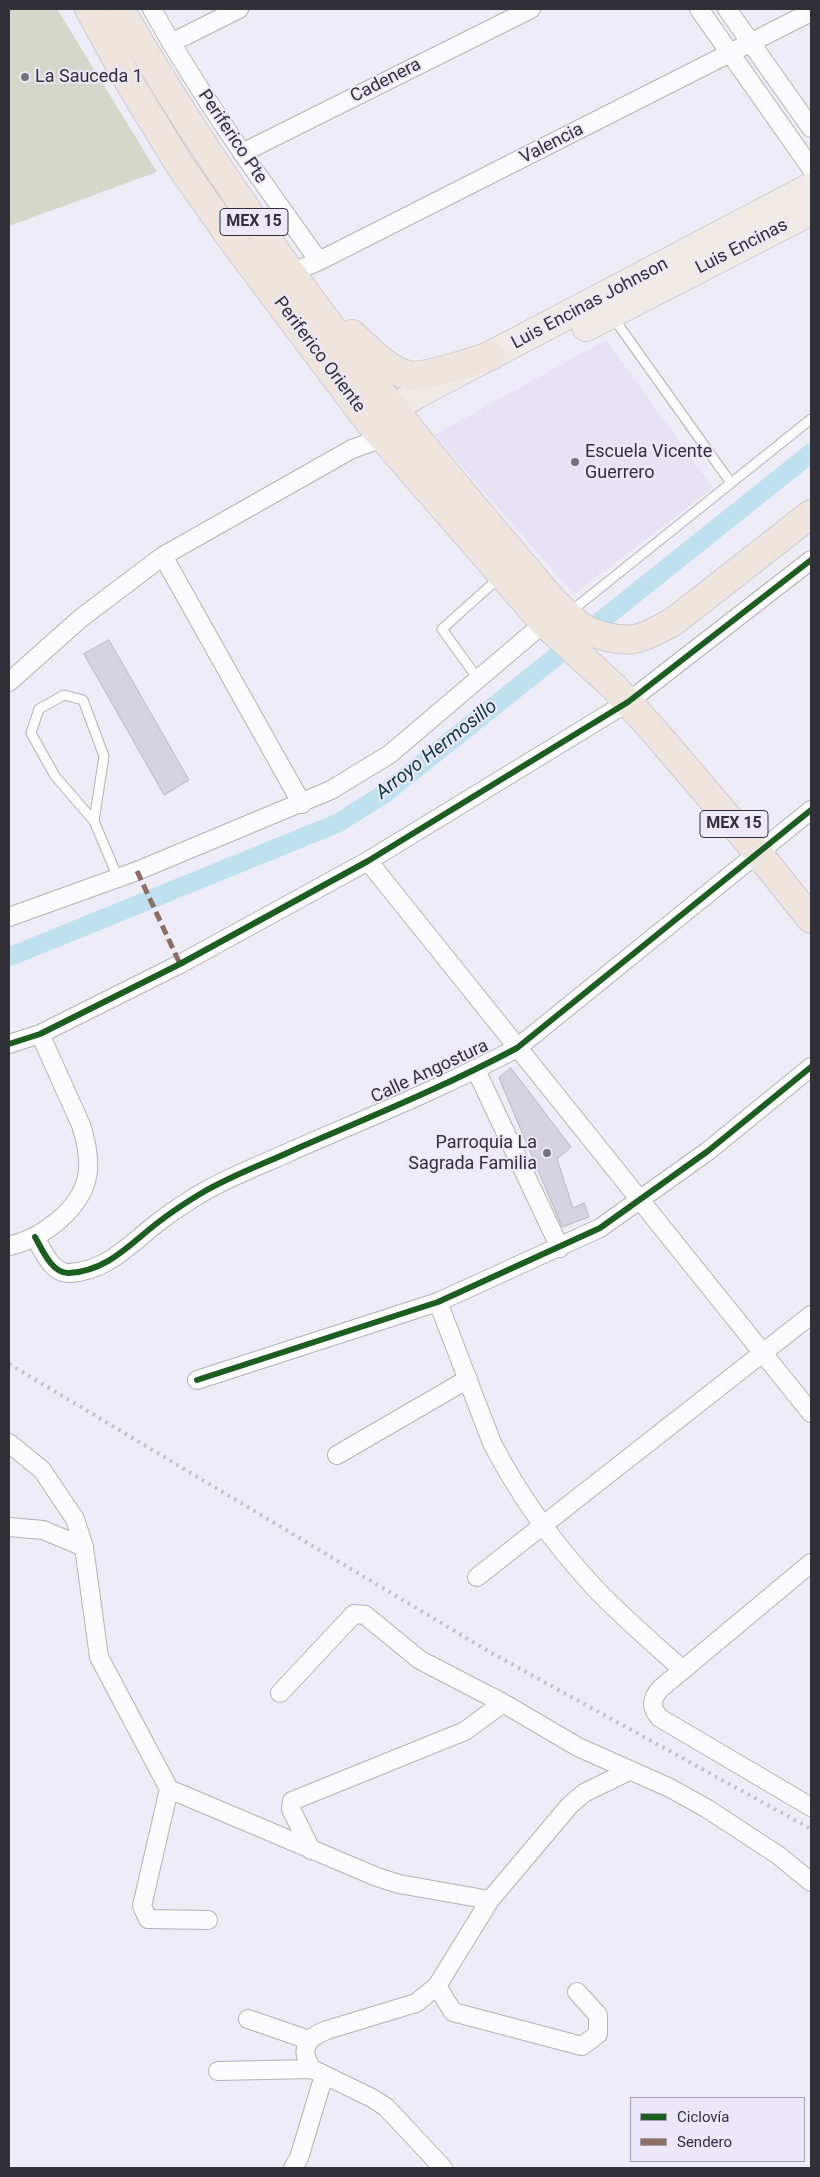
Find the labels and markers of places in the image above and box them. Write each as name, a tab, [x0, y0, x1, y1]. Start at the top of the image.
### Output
place label: La Sauceda 1	[35, 66, 143, 88]
marker: La Sauceda 1	[19, 71, 31, 83]
place label: Escuela Vicente Guerrero	[585, 441, 712, 484]
marker: Escuela Vicente Guerrero	[569, 456, 581, 468]
place label: Parroquia La Sagrada Familia	[408, 1132, 537, 1174]
marker: Parroquia La Sagrada Familia	[541, 1147, 553, 1159]

